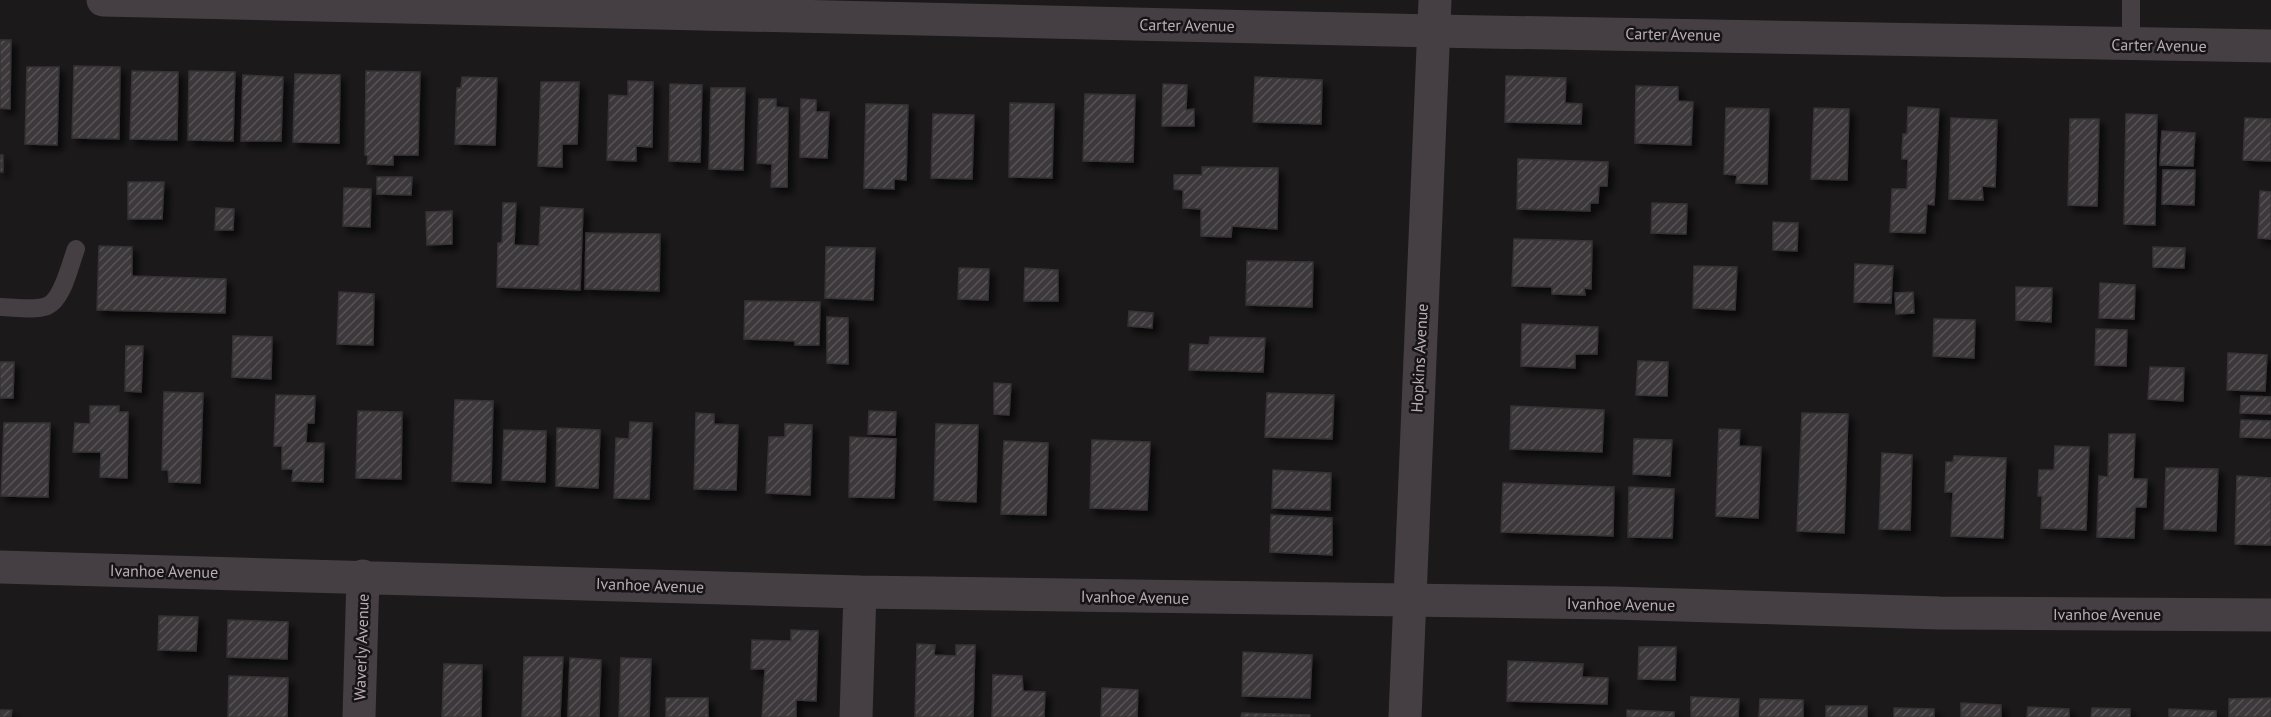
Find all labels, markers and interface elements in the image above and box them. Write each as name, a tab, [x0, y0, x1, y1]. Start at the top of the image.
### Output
street label: Carter Avenue	[1139, 14, 1235, 36]
street label: Carter Avenue	[1625, 23, 1721, 45]
street label: Carter Avenue	[2111, 34, 2207, 56]
street label: Hopkins Avenue	[1406, 303, 1432, 413]
street label: Ivanhoe Avenue	[110, 560, 218, 582]
street label: Ivanhoe Avenue	[596, 573, 704, 597]
street label: Ivanhoe Avenue	[1081, 586, 1189, 608]
street label: Waverly Avenue	[349, 593, 373, 701]
street label: Ivanhoe Avenue	[1567, 593, 1675, 615]
street label: Ivanhoe Avenue	[2053, 604, 2161, 624]

